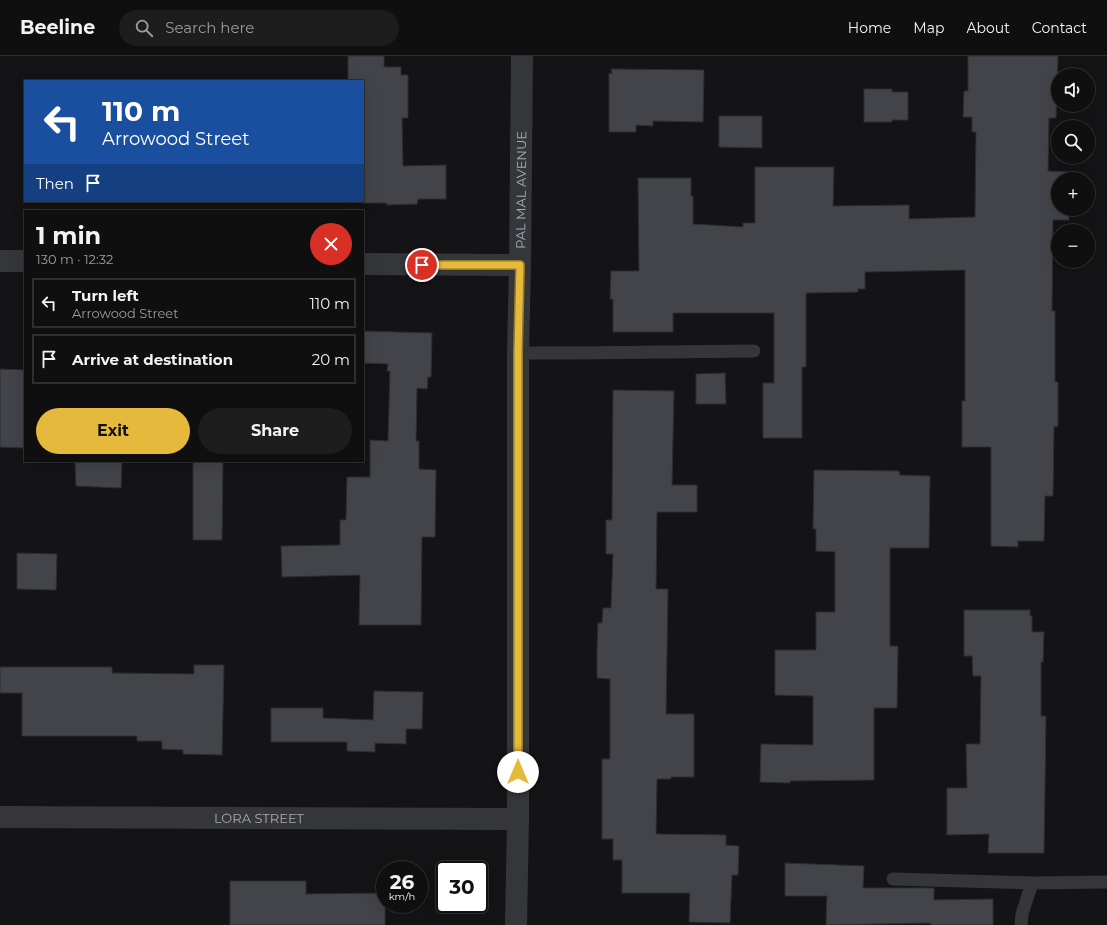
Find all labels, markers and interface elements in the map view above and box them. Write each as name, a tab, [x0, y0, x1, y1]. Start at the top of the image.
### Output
search box	[119, 10, 399, 46]
text: Beeline	[20, 16, 95, 39]
icon: search	[133, 17, 155, 39]
text: Search here	[165, 18, 254, 37]
text: Home	[848, 19, 891, 37]
text: Map	[913, 19, 944, 37]
text: About	[966, 19, 1010, 37]
text: Contact	[1032, 19, 1087, 37]
map controls	[1051, 68, 1095, 268]
button: sound	[1051, 68, 1095, 112]
text: 110 m	[102, 94, 180, 128]
icon: left	[36, 96, 88, 148]
button: search	[1051, 120, 1095, 164]
text: Arrowood Street	[102, 128, 249, 150]
street label: PAL MAL AVENUE	[512, 131, 529, 249]
icon: arrive	[82, 172, 104, 194]
button: +	[1051, 172, 1095, 216]
text: Then	[36, 174, 74, 193]
text: 1 min	[36, 221, 101, 250]
button: close	[310, 223, 352, 265]
button: −	[1051, 224, 1095, 268]
pin	[405, 248, 439, 282]
text: 130 m · 12:32	[36, 251, 113, 267]
icon: arrive	[411, 254, 433, 276]
text: Turn left	[72, 286, 139, 305]
icon: left	[38, 292, 60, 314]
text: 110 m	[309, 294, 350, 313]
text: Arrowood Street	[72, 305, 179, 321]
icon: arrive	[38, 348, 60, 370]
text: Arrive at destination	[72, 350, 233, 369]
text: 20 m	[312, 350, 350, 369]
button: Exit	[36, 408, 190, 454]
button: Share	[198, 408, 352, 454]
position arrow	[497, 751, 539, 793]
street label: LORA STREET	[214, 810, 305, 826]
speed limit sign: 30	[436, 861, 488, 913]
text: 26	[390, 870, 414, 894]
text: km/h	[389, 890, 415, 903]

